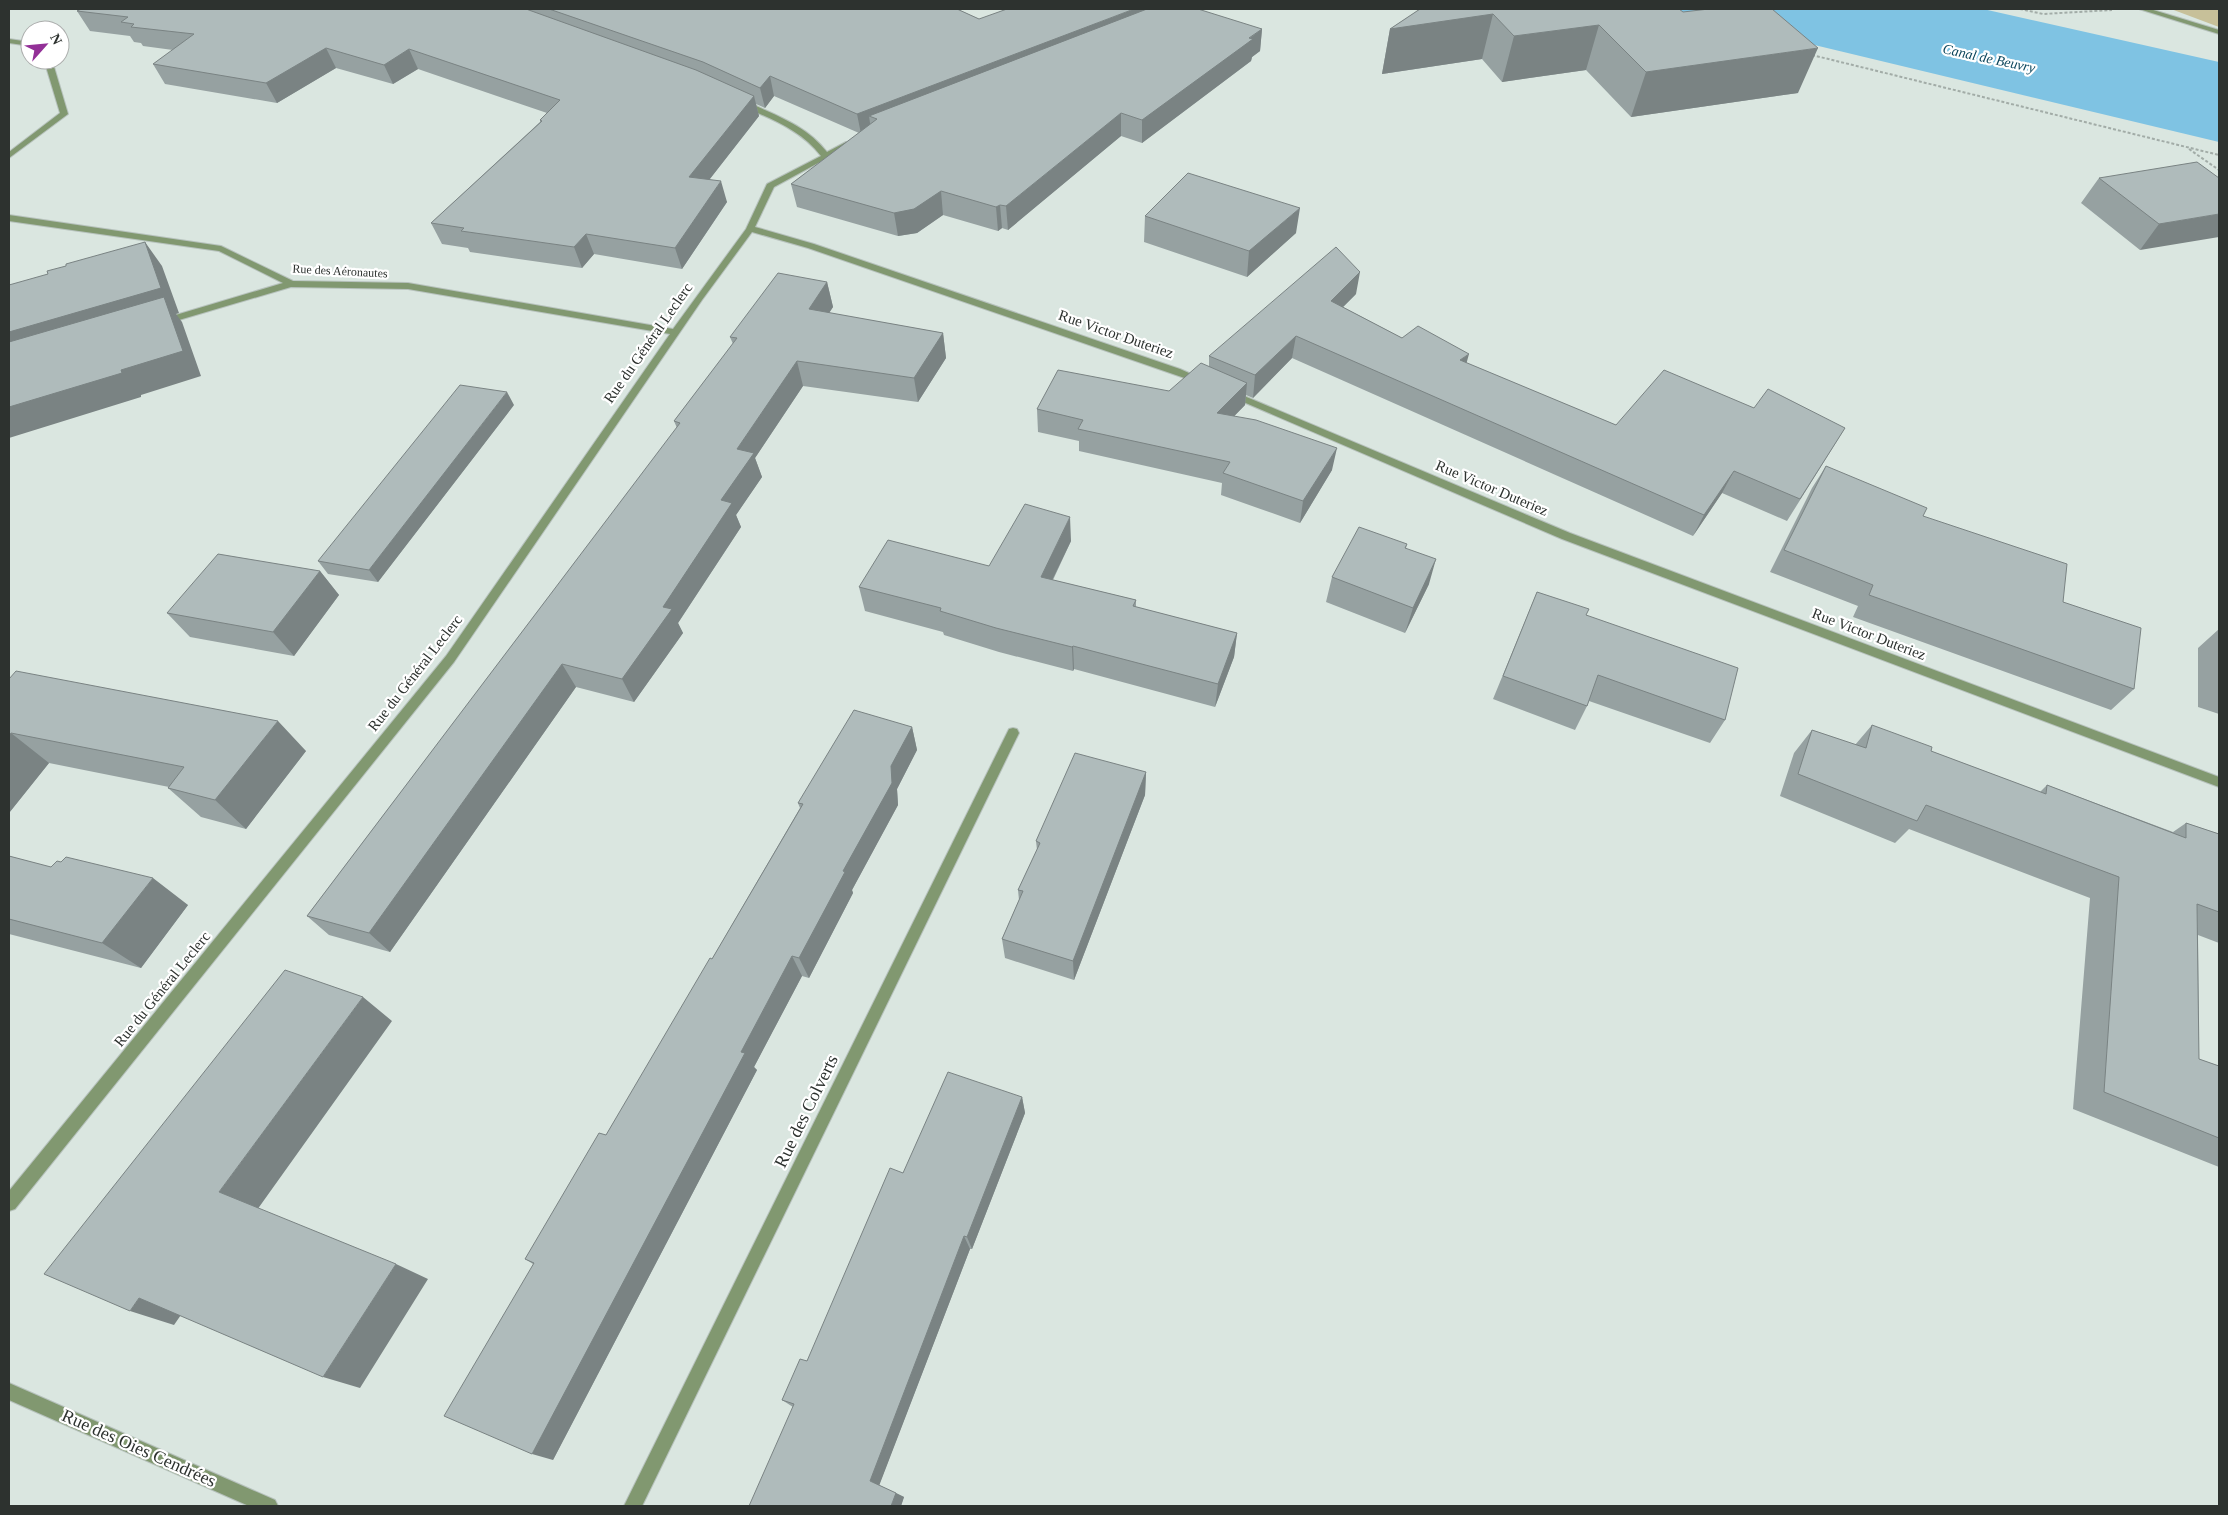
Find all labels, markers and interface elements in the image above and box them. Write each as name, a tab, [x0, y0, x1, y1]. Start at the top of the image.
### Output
north arrow	[20, 20, 70, 70]
text: N	[47, 31, 65, 47]
water label: Canal de Beuvry	[1941, 41, 2037, 76]
street label: Rue des Aéronautes	[292, 262, 388, 281]
street label: Rue du Général Leclerc	[600, 280, 696, 406]
street label: Rue Victor Duteriez	[1056, 307, 1176, 361]
street label: Rue Victor Duteriez	[1433, 457, 1551, 519]
street label: Rue Victor Duteriez	[1810, 605, 1928, 663]
street label: Rue du Général Leclerc	[365, 612, 465, 734]
street label: Rue du Général Leclerc	[111, 928, 213, 1050]
street label: Rue des Colverts	[770, 1051, 842, 1171]
street label: Rue des Oies Cendrées	[59, 1405, 219, 1491]

